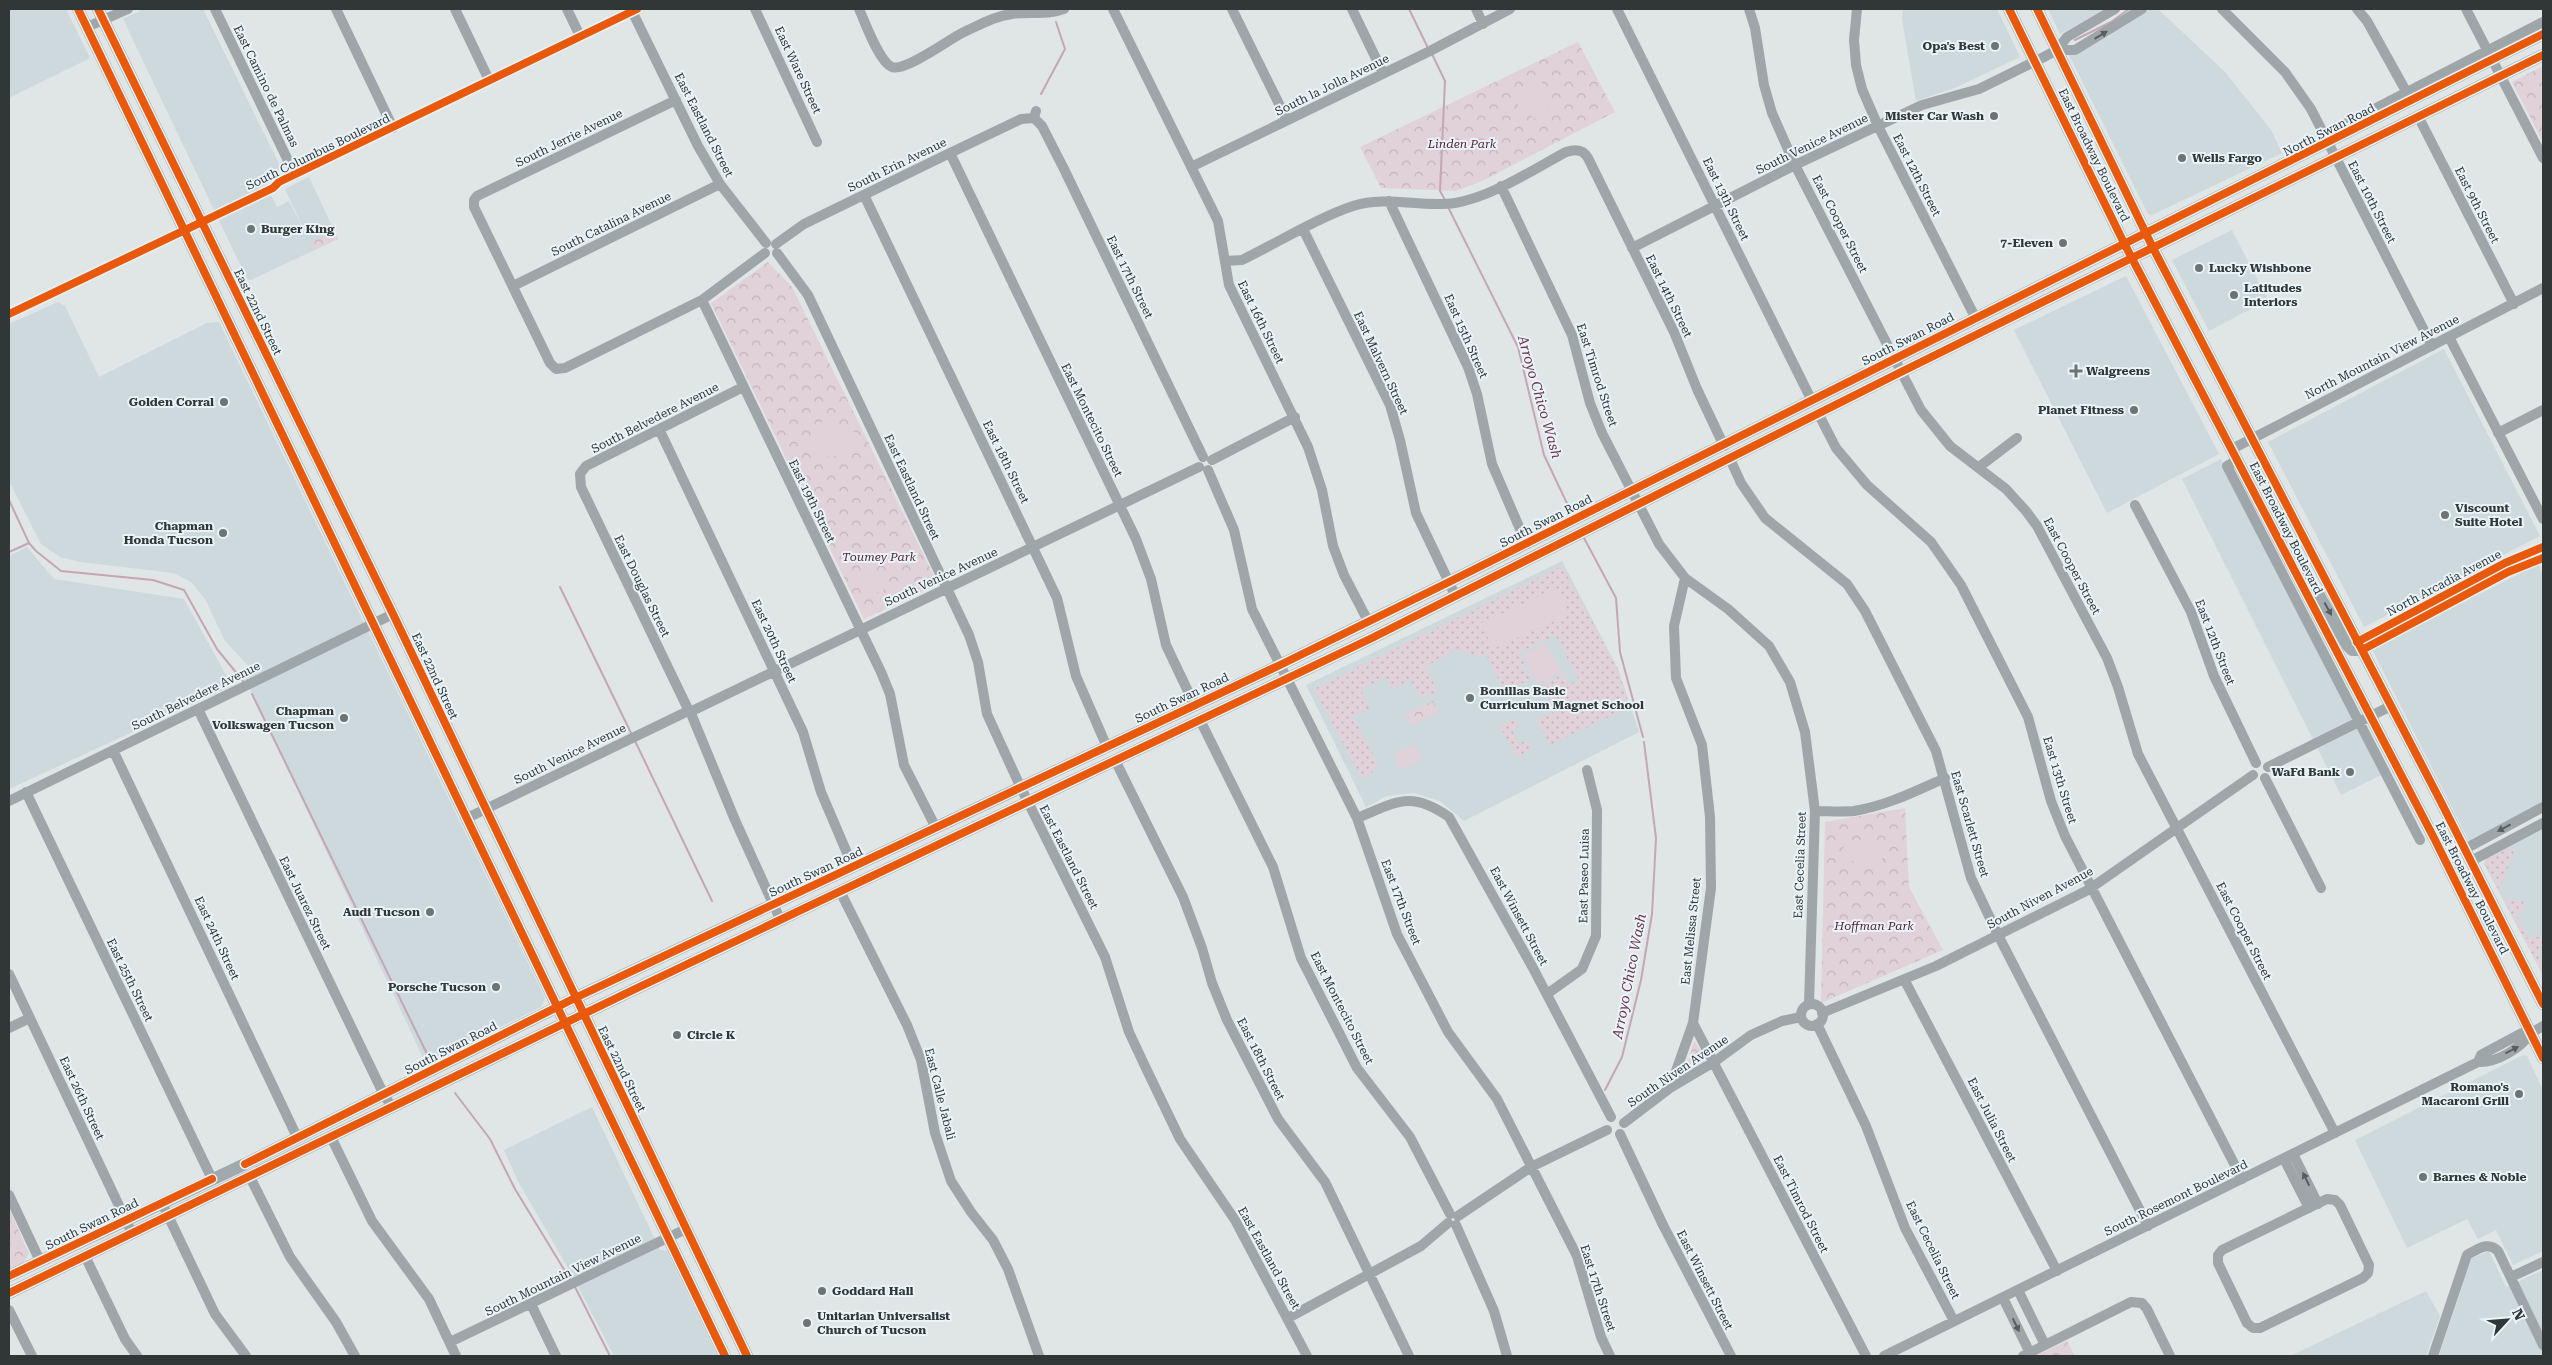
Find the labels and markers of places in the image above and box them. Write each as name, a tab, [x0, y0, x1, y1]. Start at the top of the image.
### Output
place label: Opa's Best	[1922, 39, 1985, 53]
marker: Opa's Best	[1989, 40, 2001, 52]
place label: Mister Car Wash	[1885, 109, 1984, 123]
marker: Mister Car Wash	[1988, 110, 2000, 122]
place label: Wells Fargo	[2192, 151, 2262, 165]
marker: Wells Fargo	[2176, 152, 2188, 164]
place label: Burger King	[261, 222, 335, 236]
marker: Burger King	[245, 223, 257, 235]
place label: 7-Eleven	[2000, 236, 2053, 250]
marker: 7-Eleven	[2057, 237, 2069, 249]
place label: Lucky Wishbone	[2209, 261, 2311, 275]
marker: Lucky Wishbone	[2193, 262, 2205, 274]
place label: Latitudes Interiors	[2244, 281, 2302, 309]
marker: Latitudes Interiors	[2228, 289, 2240, 301]
place label: Walgreens	[2086, 364, 2150, 378]
marker: Walgreens	[2070, 365, 2082, 377]
place label: Golden Corral	[129, 395, 214, 409]
marker: Golden Corral	[218, 396, 230, 408]
place label: Planet Fitness	[2038, 403, 2124, 417]
marker: Planet Fitness	[2128, 404, 2140, 416]
place label: Viscount Suite Hotel	[2455, 501, 2523, 529]
marker: Viscount Suite Hotel	[2439, 509, 2451, 521]
place label: Chapman Honda Tucson	[124, 519, 213, 547]
marker: Chapman Honda Tucson	[217, 527, 229, 539]
place label: Bonillas Basic Curriculum Magnet School	[1480, 684, 1644, 712]
marker: Bonillas Basic Curriculum Magnet School	[1464, 692, 1476, 704]
place label: Chapman Volkswagen Tucson	[212, 704, 334, 732]
marker: Chapman Volkswagen Tucson	[338, 712, 350, 724]
place label: WaFd Bank	[2271, 765, 2341, 779]
marker: WaFd Bank	[2344, 766, 2356, 778]
place label: Audi Tucson	[343, 905, 420, 919]
marker: Audi Tucson	[424, 906, 436, 918]
place label: Porsche Tucson	[388, 980, 486, 994]
marker: Porsche Tucson	[490, 981, 502, 993]
place label: Circle K	[687, 1028, 736, 1042]
marker: Circle K	[671, 1029, 683, 1041]
place label: Romano's Macaroni Grill	[2422, 1080, 2509, 1108]
marker: Romano's Macaroni Grill	[2513, 1088, 2525, 1100]
place label: Barnes & Noble	[2433, 1170, 2527, 1184]
marker: Barnes & Noble	[2417, 1171, 2429, 1183]
place label: Goddard Hall	[832, 1284, 914, 1298]
marker: Goddard Hall	[816, 1285, 828, 1297]
place label: Unitarian Universalist Church of Tucson	[817, 1309, 950, 1337]
marker: Unitarian Universalist Church of Tucson	[801, 1317, 813, 1329]

